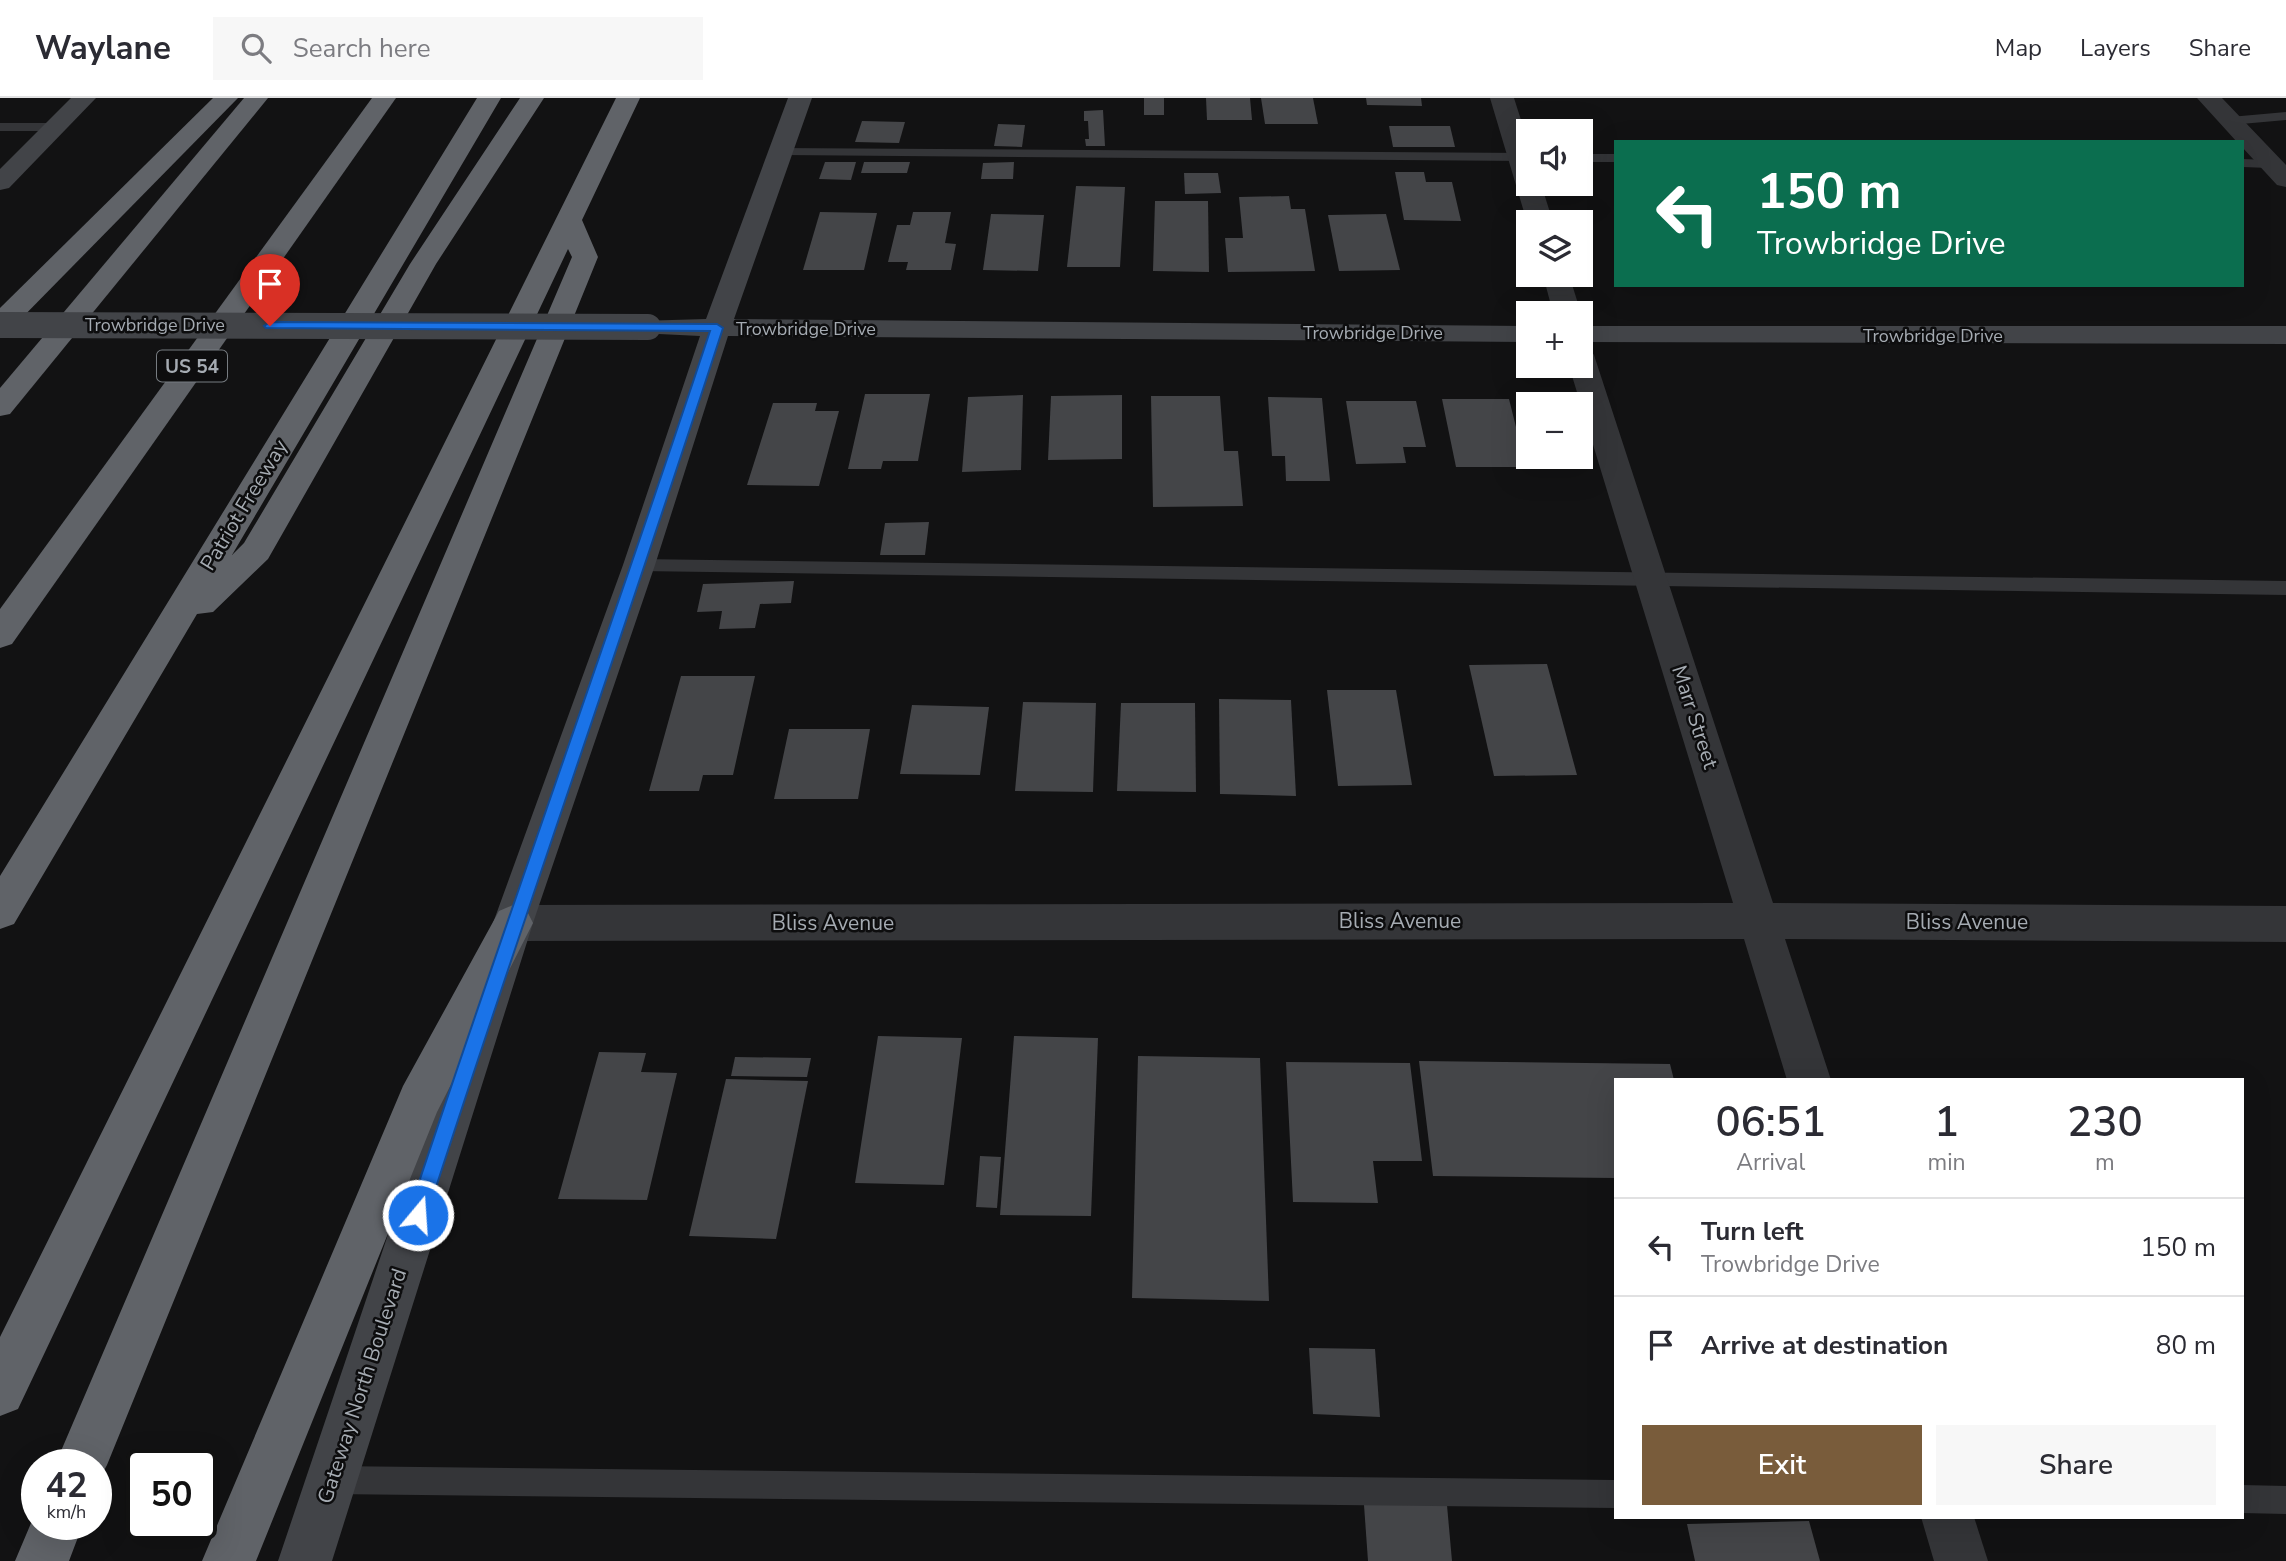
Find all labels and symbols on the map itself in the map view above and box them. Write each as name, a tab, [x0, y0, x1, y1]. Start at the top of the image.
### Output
pin	[240, 254, 300, 326]
street label: Trowbridge Drive	[85, 313, 225, 337]
street label: Trowbridge Drive	[736, 317, 876, 341]
street label: Trowbridge Drive	[1303, 321, 1443, 345]
street label: Trowbridge Drive	[1863, 324, 2003, 348]
road number: US 54	[157, 350, 227, 382]
street label: Patriot Freeway	[194, 434, 294, 576]
street label: Marr Street	[1665, 662, 1725, 773]
street label: Bliss Avenue	[1339, 907, 1461, 935]
street label: Bliss Avenue	[1906, 908, 2028, 936]
street label: Bliss Avenue	[772, 909, 894, 937]
position arrow	[381, 1178, 455, 1252]
street label: Gateway North Boulevard	[311, 1265, 413, 1507]
speed limit sign: 50	[126, 1449, 217, 1540]

